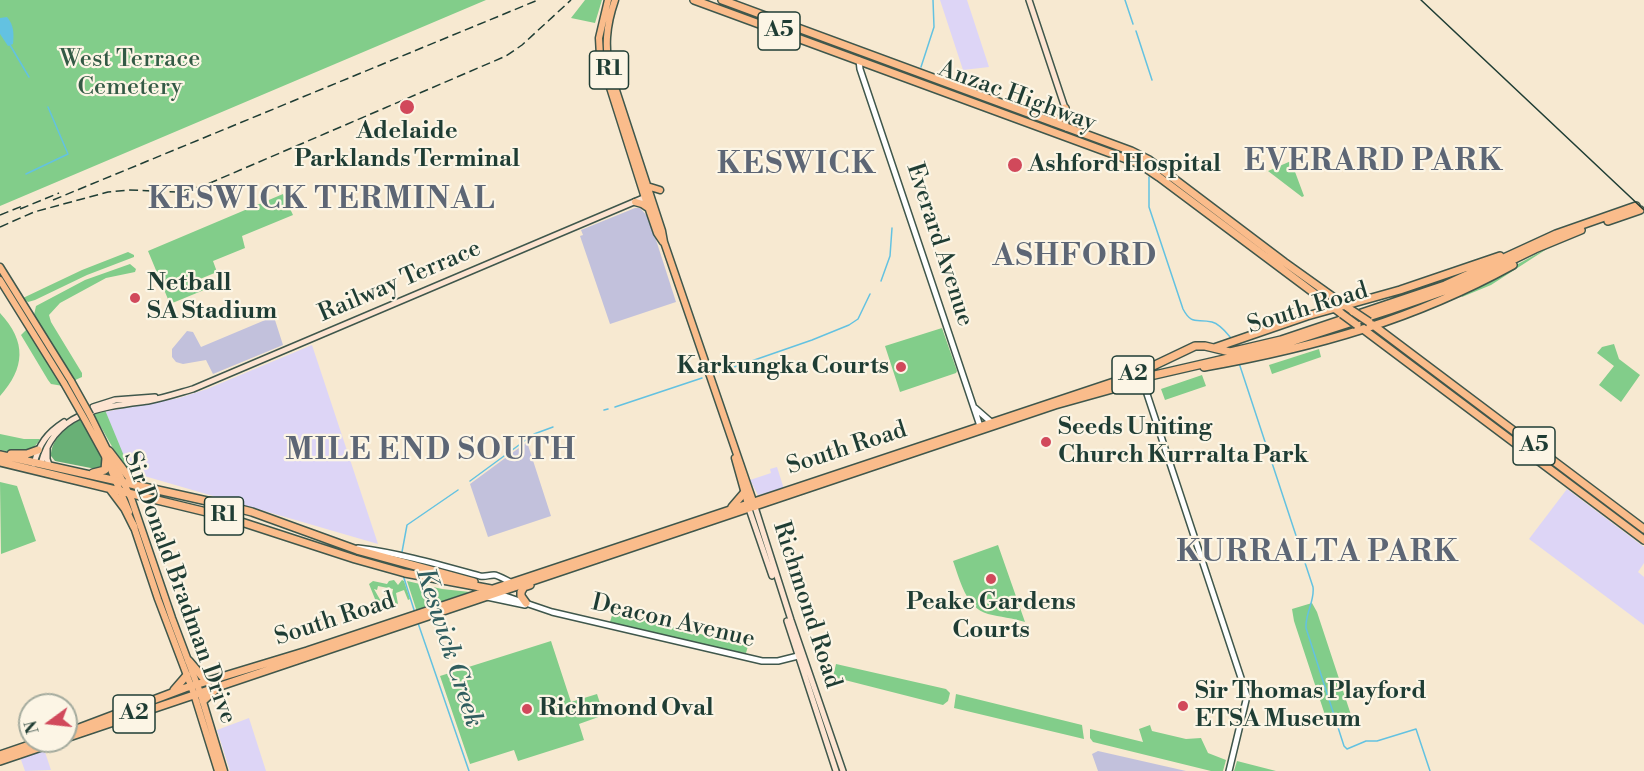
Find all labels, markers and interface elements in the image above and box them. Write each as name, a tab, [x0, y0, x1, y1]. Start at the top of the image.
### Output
road number: A5	[758, 12, 800, 50]
park label: West Terrace Cemetery	[60, 46, 200, 102]
road number: R1	[590, 51, 628, 89]
street label: Anzac Highway	[934, 55, 1100, 139]
marker: Adelaide Parklands Terminal	[398, 98, 416, 116]
place label: Adelaide Parklands Terminal	[294, 118, 520, 174]
district label: EVERARD PARK	[1244, 145, 1504, 181]
district label: KESWICK	[717, 148, 877, 184]
place label: Ashford Hospital	[1028, 151, 1221, 179]
marker: Ashford Hospital	[1006, 156, 1024, 174]
street label: Everard Avenue	[899, 160, 979, 330]
district label: KESWICK TERMINAL	[148, 183, 496, 219]
street label: Railway Terrace	[314, 235, 486, 329]
district label: ASHFORD	[993, 240, 1157, 276]
place label: Netball SA Stadium	[147, 270, 277, 326]
street label: South Road	[1244, 277, 1372, 341]
marker: Netball SA Stadium	[128, 291, 142, 305]
place label: Karkungka Courts	[677, 353, 889, 381]
road number: A2	[1112, 356, 1154, 394]
marker: Karkungka Courts	[894, 360, 908, 374]
place label: Seeds Uniting Church Kurralta Park	[1058, 414, 1308, 470]
street label: South Road	[783, 416, 911, 482]
road number: A5	[1513, 427, 1555, 465]
district label: MILE END SOUTH	[285, 434, 577, 470]
marker: Seeds Uniting Church Kurralta Park	[1039, 435, 1053, 449]
street label: Sir Donald Bradman Drive	[116, 448, 242, 728]
road number: R1	[204, 497, 244, 535]
street label: Richmond Road	[765, 518, 847, 692]
district label: KURRALTA PARK	[1176, 536, 1460, 572]
water label: Keswick Creek	[408, 564, 488, 732]
marker: Peake Gardens Courts	[984, 572, 998, 586]
street label: South Road	[271, 587, 399, 653]
street label: Deacon Avenue	[588, 589, 758, 655]
place label: Peake Gardens Courts	[906, 589, 1076, 645]
place label: Sir Thomas Playford ETSA Museum	[1195, 678, 1426, 734]
north arrow	[18, 693, 78, 753]
road number: A2	[113, 695, 155, 733]
place label: Richmond Oval	[539, 695, 714, 723]
marker: Sir Thomas Playford ETSA Museum	[1176, 699, 1190, 713]
marker: Richmond Oval	[520, 702, 534, 716]
text: N	[21, 718, 44, 736]

